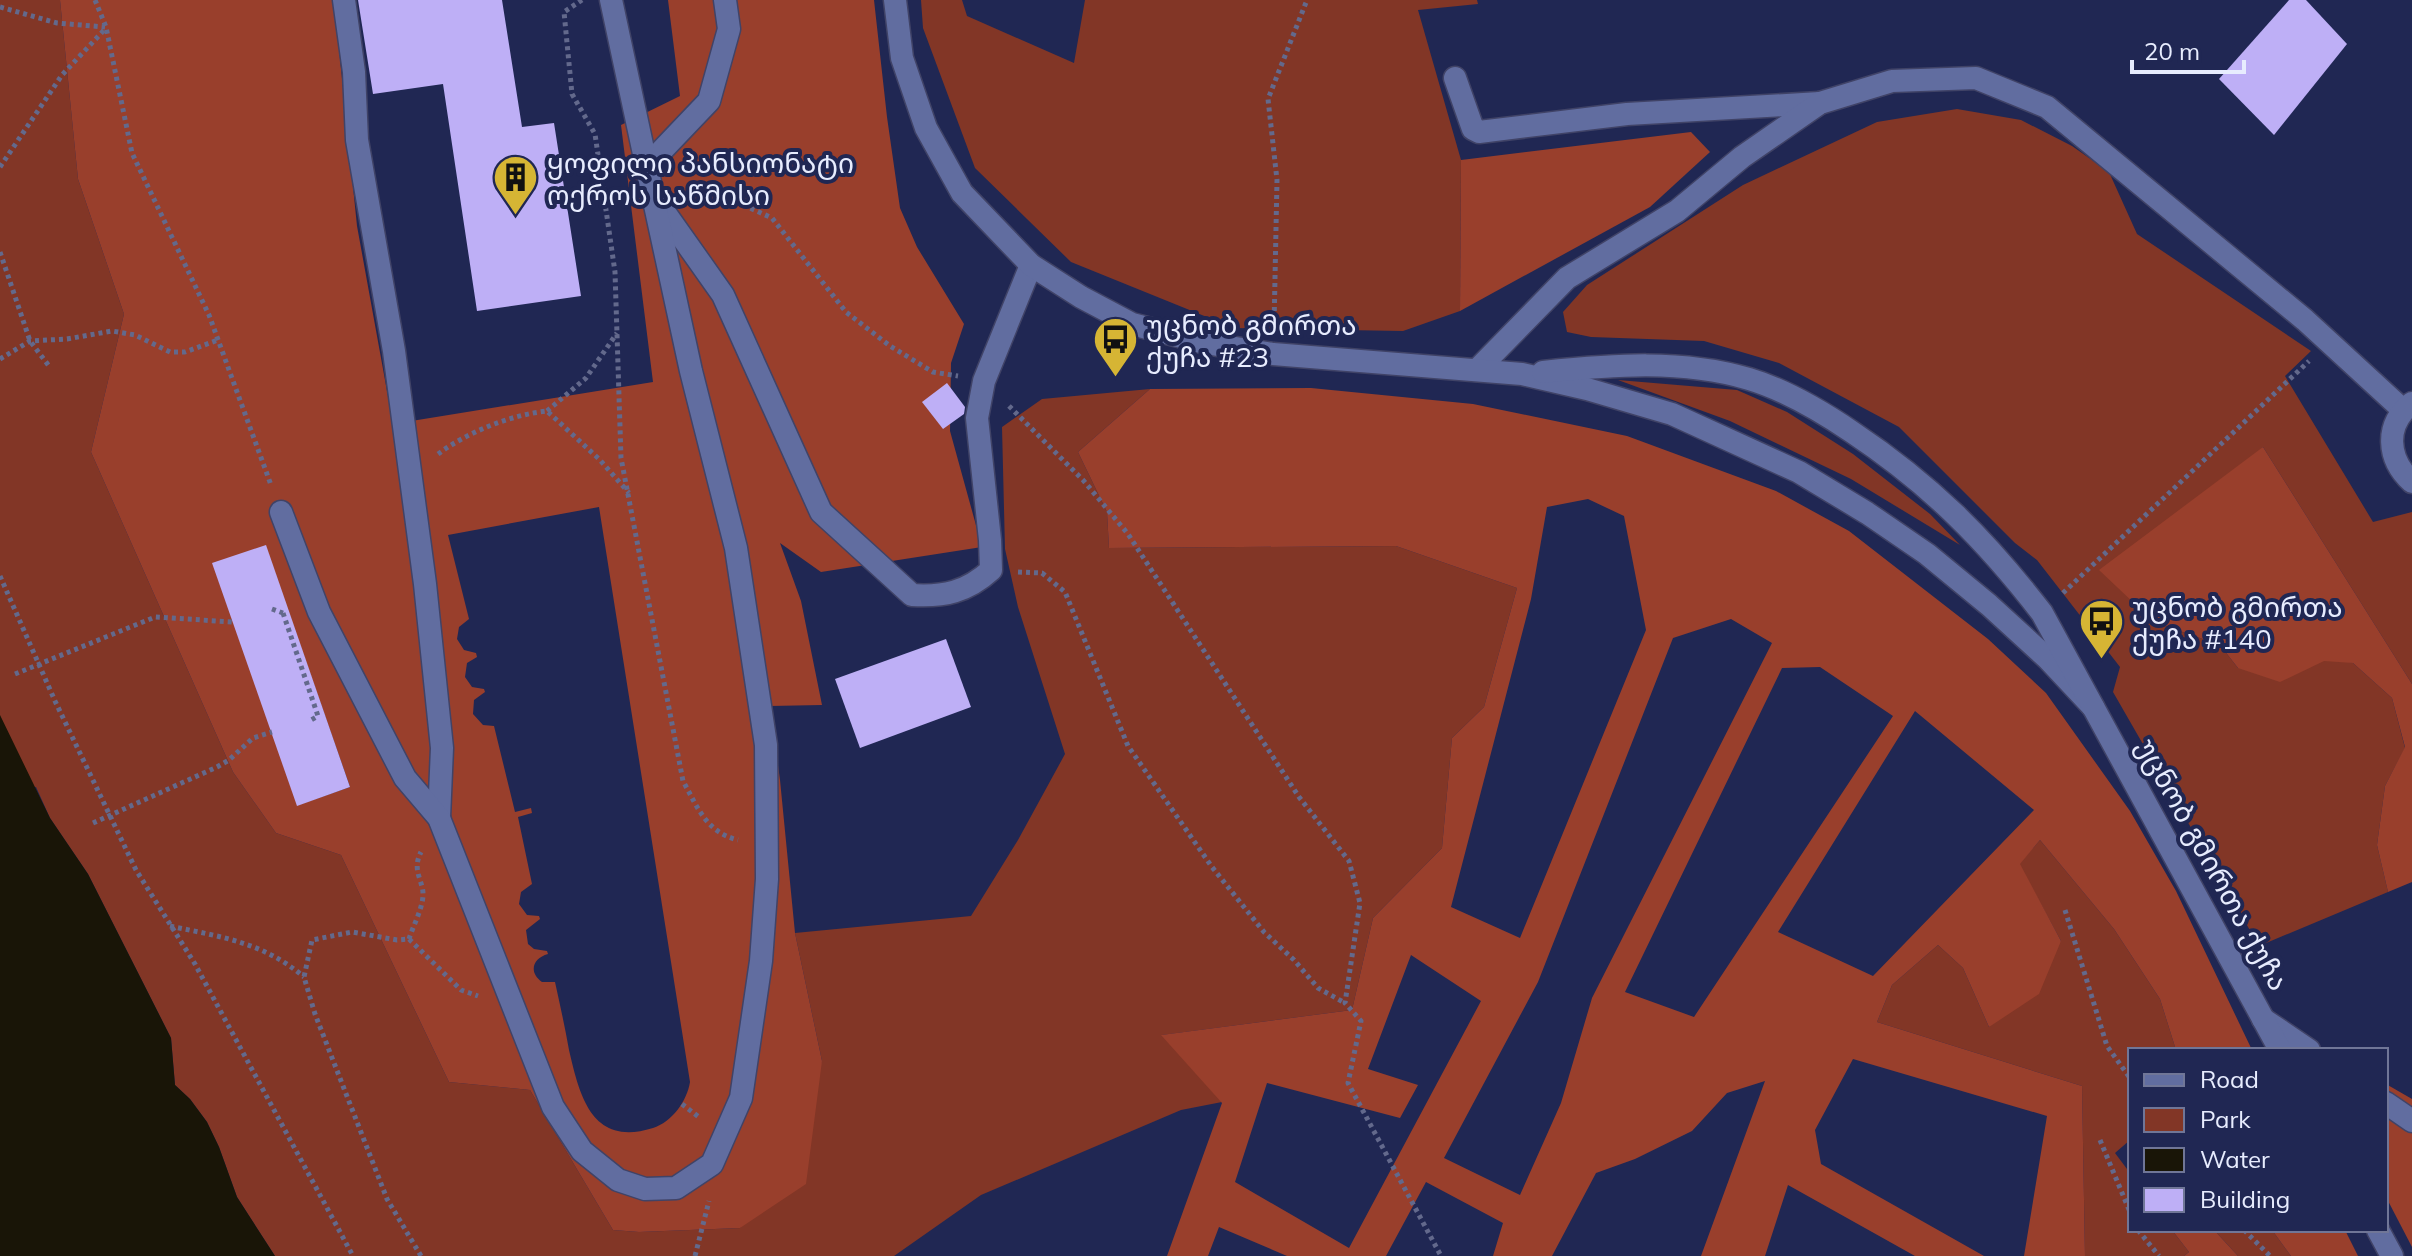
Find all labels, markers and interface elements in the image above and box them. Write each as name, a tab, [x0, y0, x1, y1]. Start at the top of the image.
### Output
scale bar	[2132, 24, 2244, 74]
text: 20 m	[2144, 36, 2200, 66]
place label: ყოფილი პანსიონატი ოქროს საწმისი	[547, 145, 854, 212]
building icon: ყოფილი პანსიონატი ოქროს საწმისი	[492, 154, 540, 217]
place label: უცნობ გმირთა ქუჩა #23	[1146, 307, 1357, 374]
bus stop icon: უცნობ გმირთა ქუჩა #23	[1091, 316, 1139, 379]
place label: უცნობ გმირთა ქუჩა #140	[2132, 589, 2343, 656]
bus stop icon: უცნობ გმირთა ქუჩა #140	[2077, 598, 2125, 661]
street label: უცნობ გმირთა ქუჩა	[2129, 732, 2297, 996]
legend	[2128, 1048, 2388, 1232]
text: Road	[2200, 1064, 2259, 1094]
text: Park	[2200, 1104, 2251, 1134]
text: Water	[2200, 1144, 2270, 1174]
text: Building	[2200, 1184, 2290, 1214]

